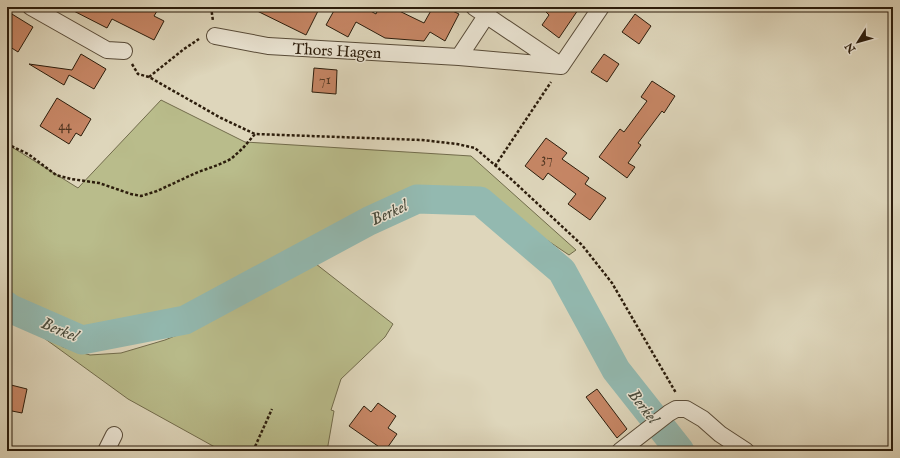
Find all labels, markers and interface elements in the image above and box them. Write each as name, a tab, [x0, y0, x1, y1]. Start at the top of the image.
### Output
north arrow	[838, 22, 878, 62]
text: N	[842, 39, 860, 56]
street label: Thors Hagen	[292, 40, 382, 64]
house number: 71	[319, 71, 331, 89]
house number: 44	[58, 117, 72, 135]
house number: 37	[541, 150, 553, 168]
water label: Berkel	[368, 195, 413, 231]
water label: Berkel	[38, 313, 83, 348]
water label: Berkel	[623, 385, 664, 430]

